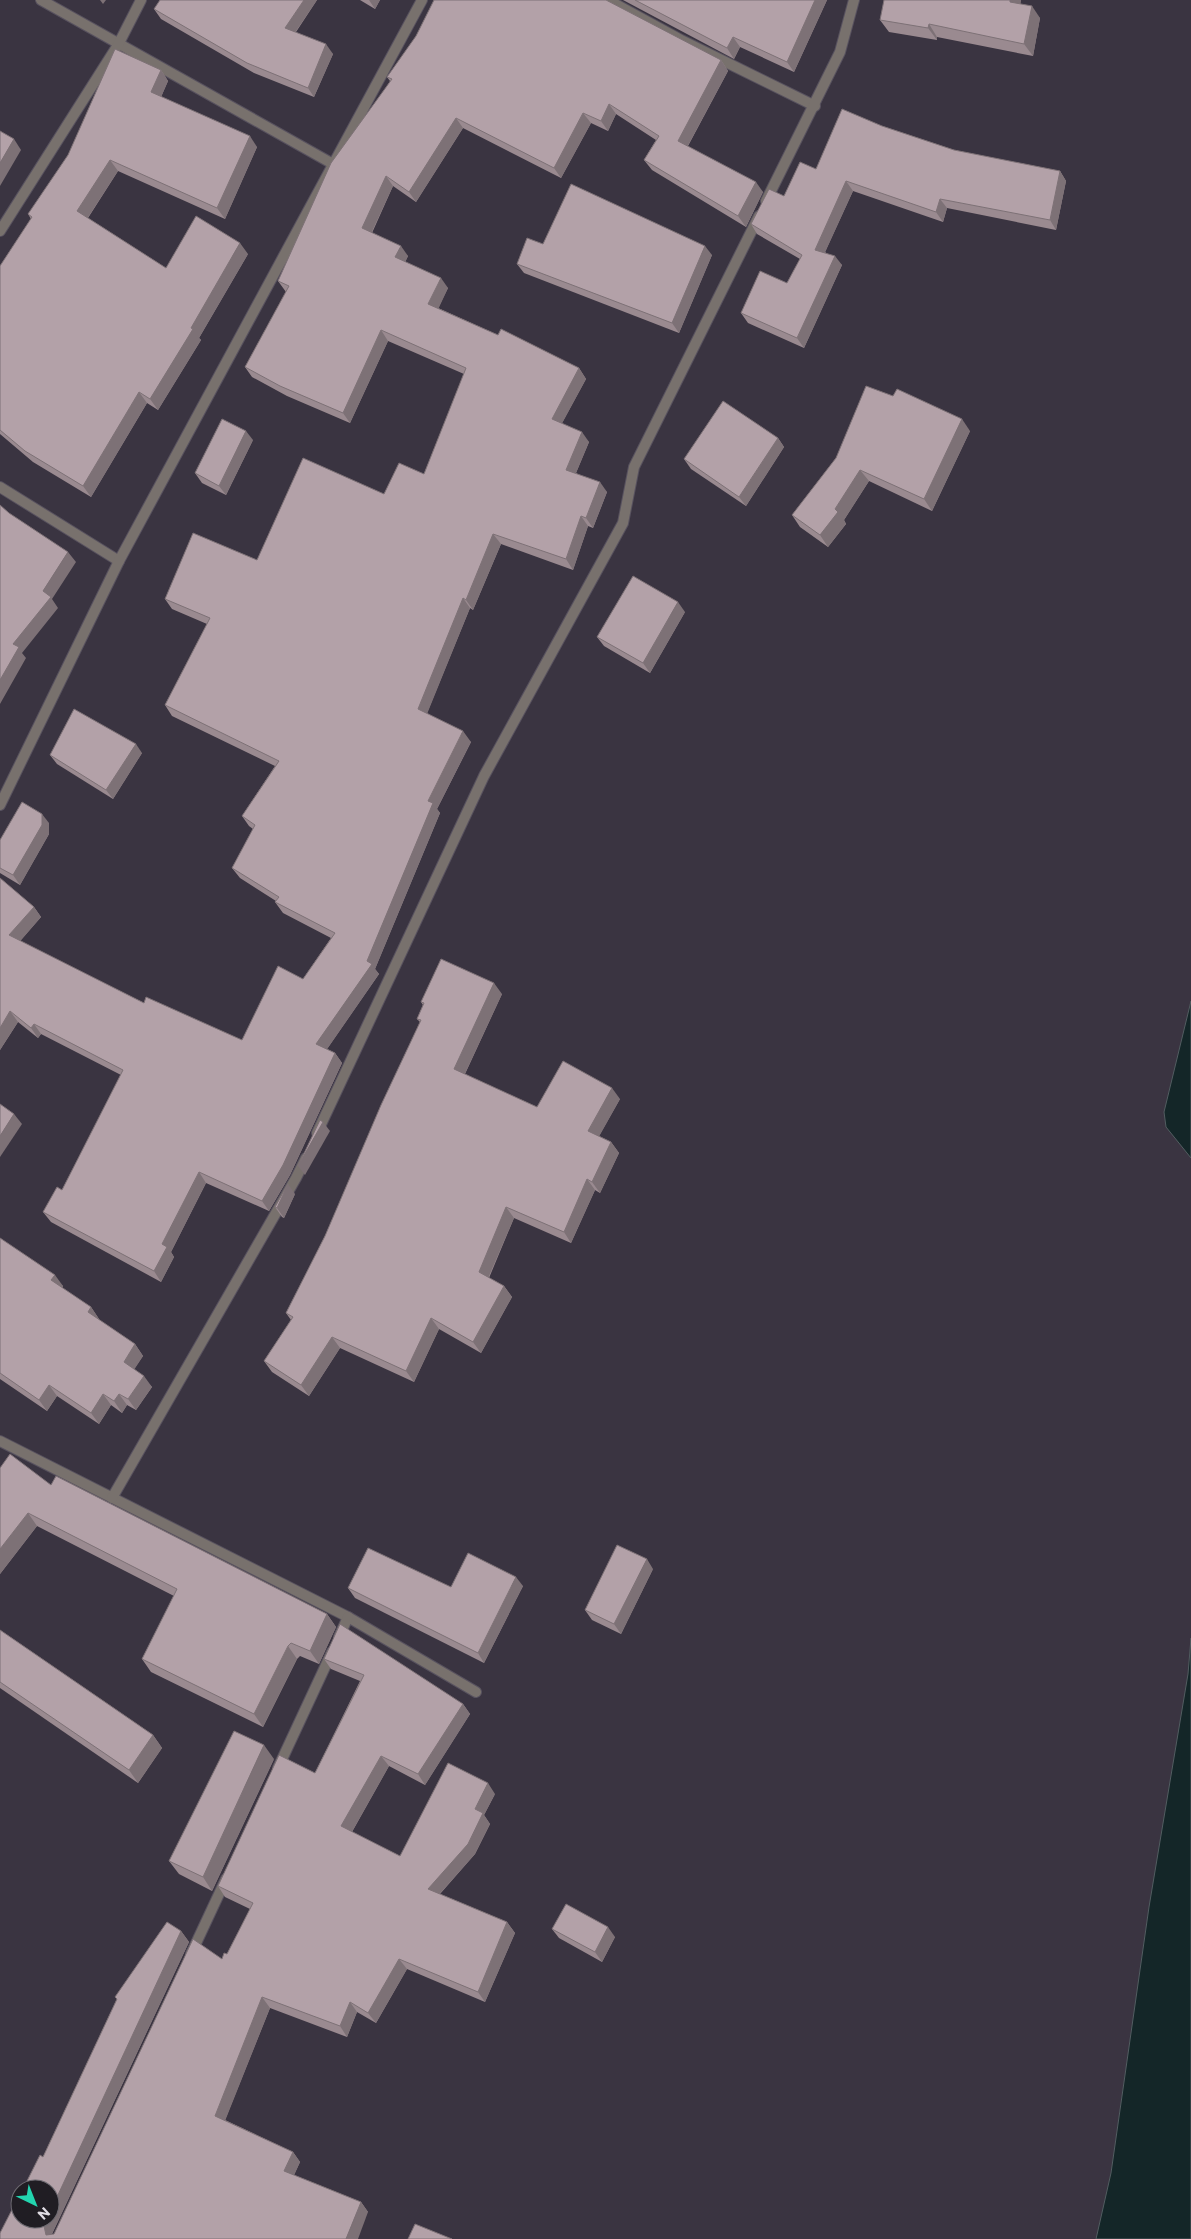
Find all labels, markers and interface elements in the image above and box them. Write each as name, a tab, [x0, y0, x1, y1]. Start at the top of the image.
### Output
north arrow	[10, 2179, 60, 2229]
text: N	[35, 2204, 54, 2224]

